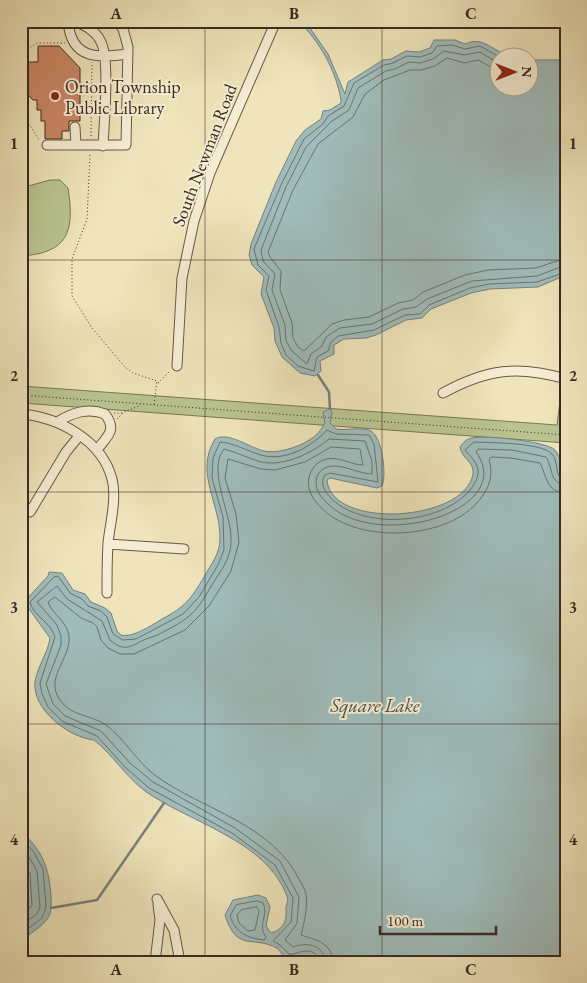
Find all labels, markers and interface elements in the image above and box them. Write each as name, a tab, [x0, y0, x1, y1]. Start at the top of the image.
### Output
text: A	[109, 3, 122, 24]
text: B	[289, 3, 299, 24]
text: C	[465, 3, 477, 24]
north arrow	[490, 48, 540, 98]
text: N	[518, 66, 536, 78]
place label: Orion Township Public Library	[65, 75, 181, 119]
street label: South Newman Road	[166, 80, 242, 230]
marker: Orion Township Public Library	[49, 90, 61, 102]
text: 1	[10, 133, 18, 154]
text: 1	[569, 133, 577, 154]
text: 2	[10, 365, 19, 386]
text: 2	[569, 365, 578, 386]
text: 3	[10, 597, 18, 618]
text: 3	[569, 597, 577, 618]
water label: Square Lake	[329, 693, 420, 719]
text: 4	[10, 829, 19, 850]
text: 4	[569, 829, 578, 850]
scale bar	[380, 903, 496, 935]
text: 100 m	[387, 911, 424, 930]
text: A	[109, 959, 122, 980]
text: B	[289, 959, 299, 980]
text: C	[465, 959, 477, 980]

